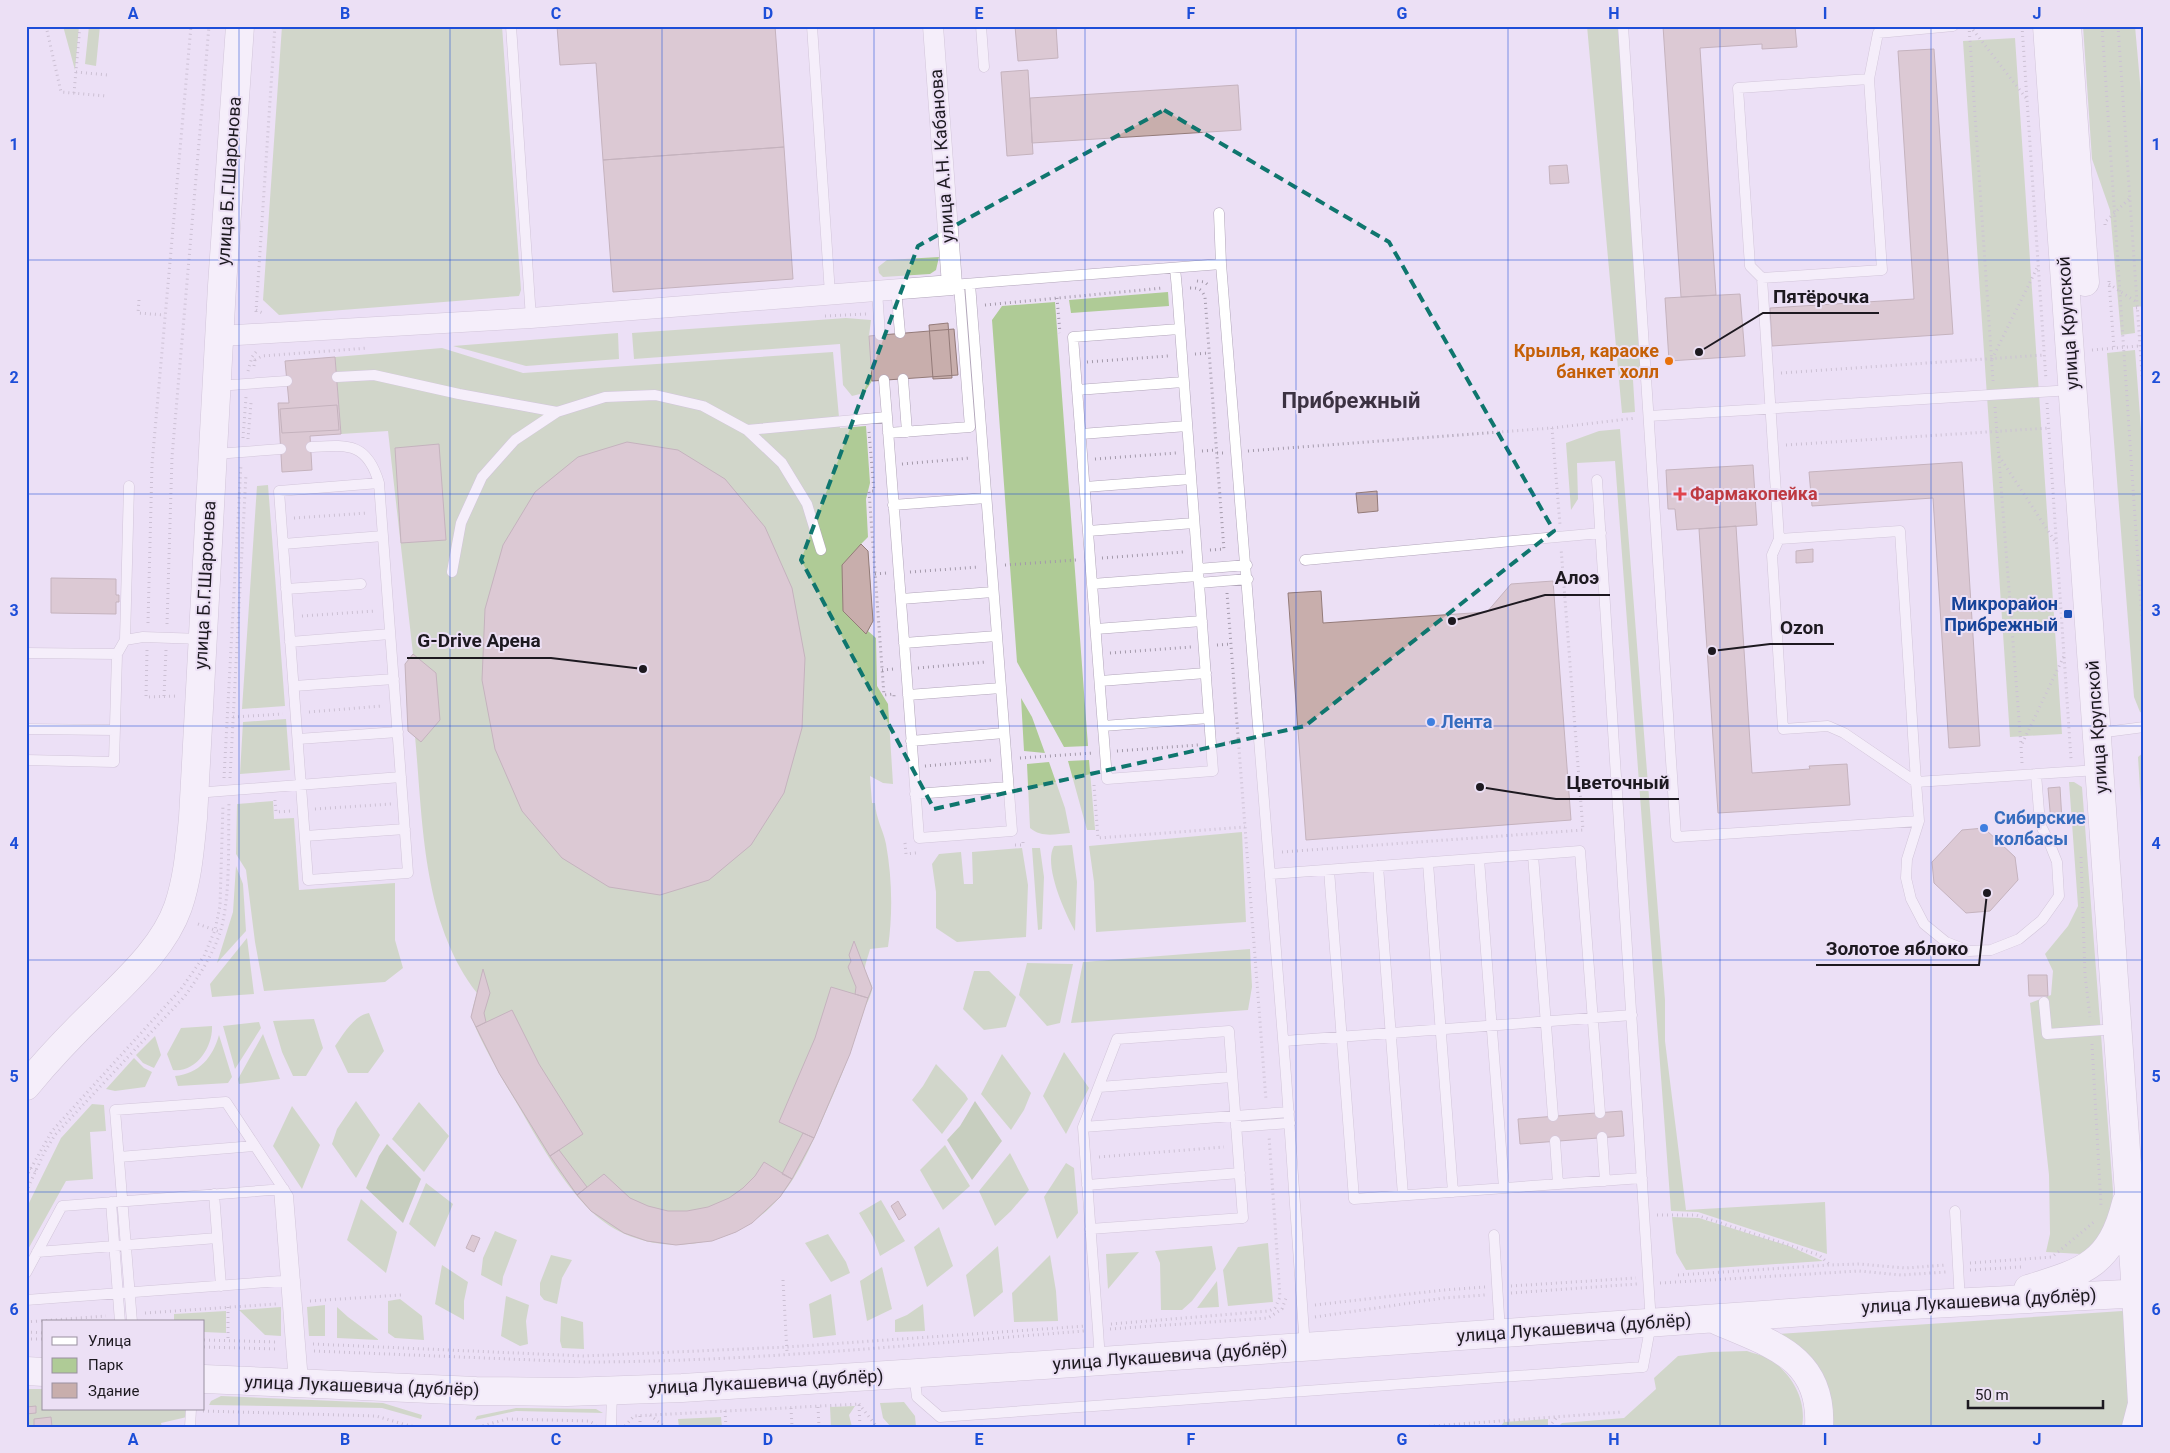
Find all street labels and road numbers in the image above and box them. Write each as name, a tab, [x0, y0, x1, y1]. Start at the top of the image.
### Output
street label: улица А.Н. Кабанова	[925, 68, 958, 244]
street label: улица Б.Г.Шаронова	[212, 96, 245, 266]
street label: улица Крупской	[2052, 256, 2083, 390]
street label: улица Б.Г.Шаронова	[190, 500, 219, 670]
street label: улица Крупской	[2081, 660, 2112, 794]
street label: улица Лукашевича (дублёр)	[1861, 1284, 2097, 1318]
street label: улица Лукашевича (дублёр)	[1456, 1309, 1692, 1347]
street label: улица Лукашевича (дублёр)	[1052, 1337, 1288, 1375]
street label: улица Лукашевича (дублёр)	[648, 1365, 884, 1399]
street label: улица Лукашевича (дублёр)	[244, 1371, 480, 1401]

